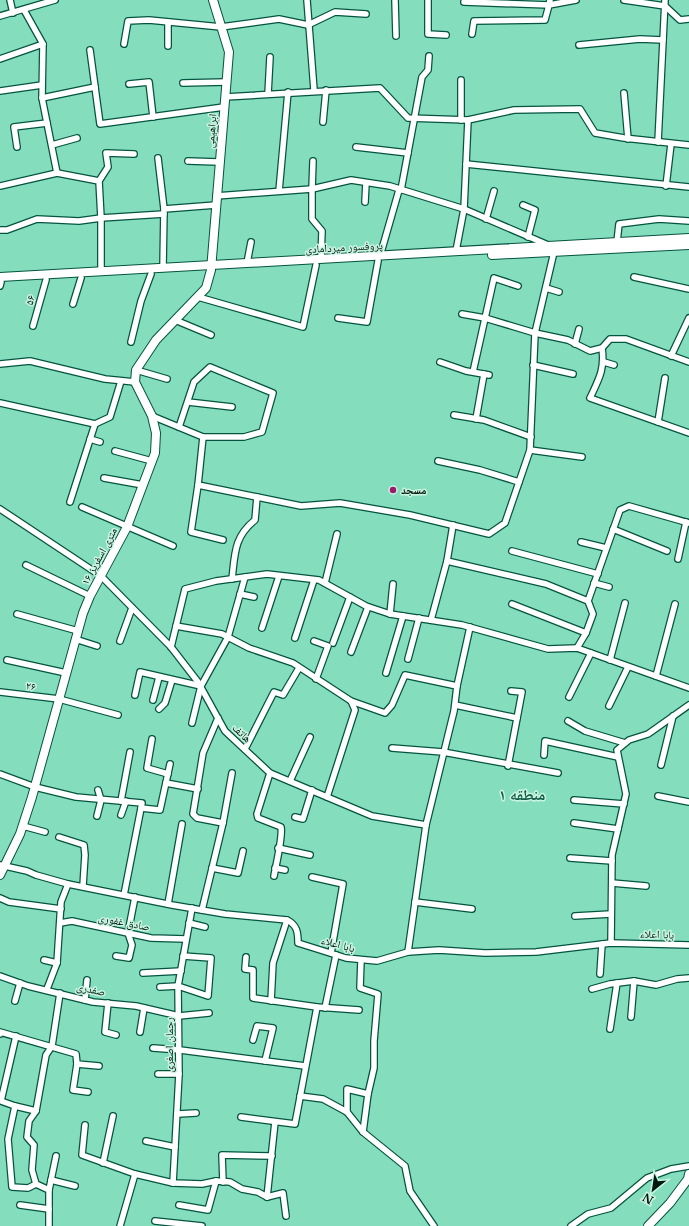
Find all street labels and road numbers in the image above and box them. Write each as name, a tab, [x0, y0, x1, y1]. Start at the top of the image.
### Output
street label: ابراهیمی	[203, 113, 219, 149]
street label: پروفسور میردامادی	[305, 238, 383, 256]
street label: ۵۶	[22, 293, 38, 307]
street label: ۱۶ متری اسفریز	[78, 525, 120, 587]
street label: ۲۶	[25, 678, 37, 694]
street label: هاتف	[230, 721, 255, 746]
street label: صادق غفوری	[97, 910, 151, 934]
street label: بابا اعلاء	[640, 926, 674, 942]
street label: بابا اعلاء	[320, 933, 356, 955]
street label: صفدری	[75, 979, 107, 999]
street label: رحمان اصغری	[162, 1017, 176, 1073]

